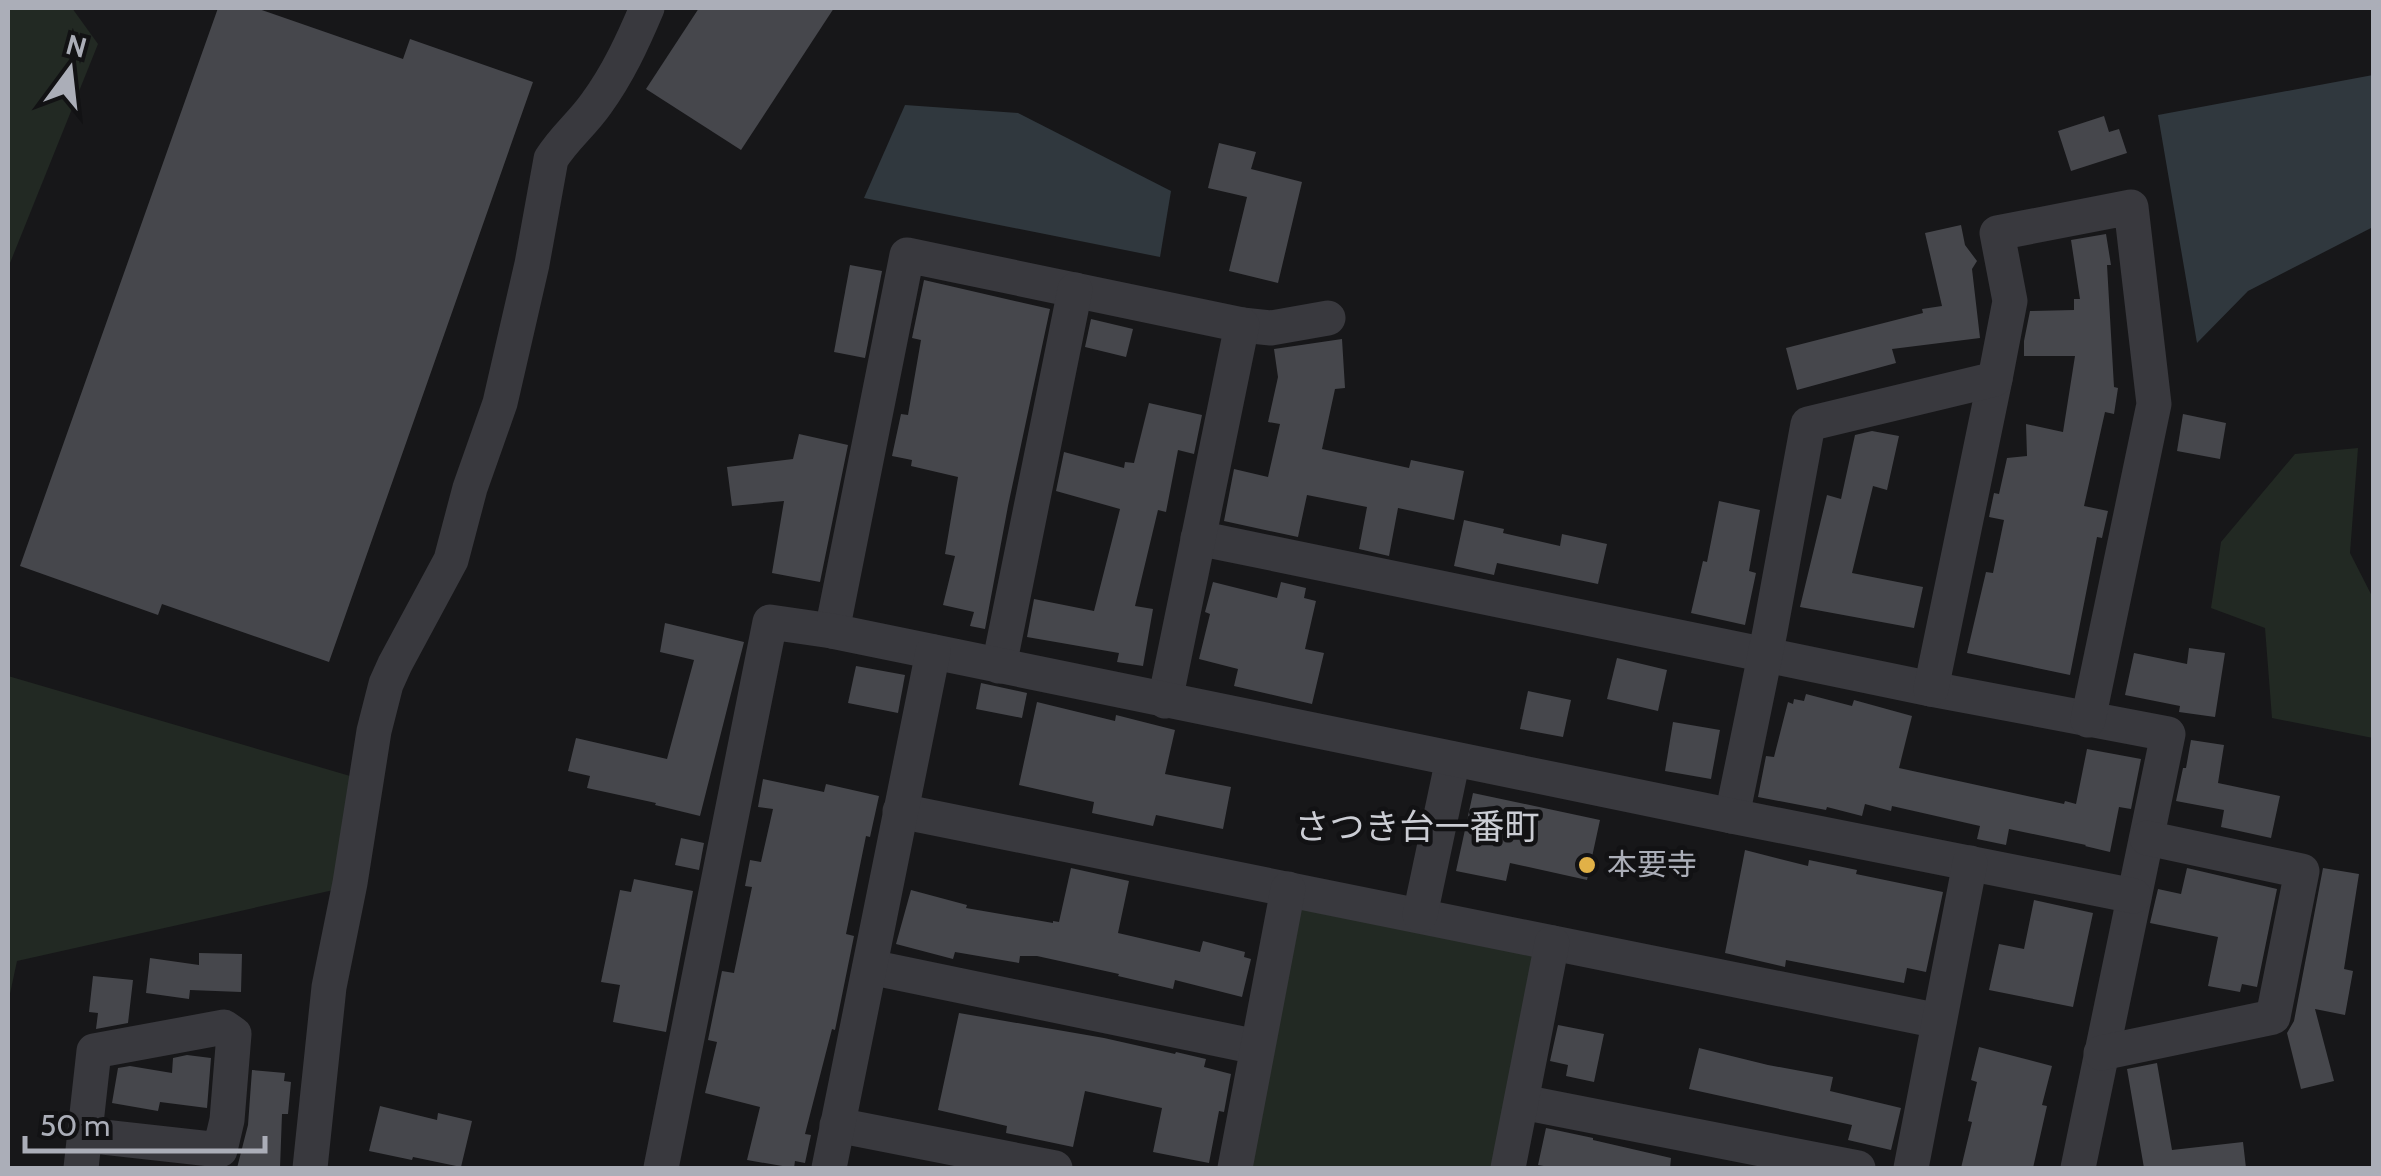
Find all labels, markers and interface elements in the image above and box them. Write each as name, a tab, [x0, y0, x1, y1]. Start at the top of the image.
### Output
north arrow	[20, 20, 120, 120]
text: N	[63, 27, 90, 65]
district label: さつき台一番町	[1294, 805, 1540, 848]
place label: 本要寺	[1607, 846, 1697, 883]
marker: 本要寺	[1576, 854, 1598, 876]
scale bar	[25, 1091, 265, 1153]
text: 50 m	[40, 1107, 110, 1144]

